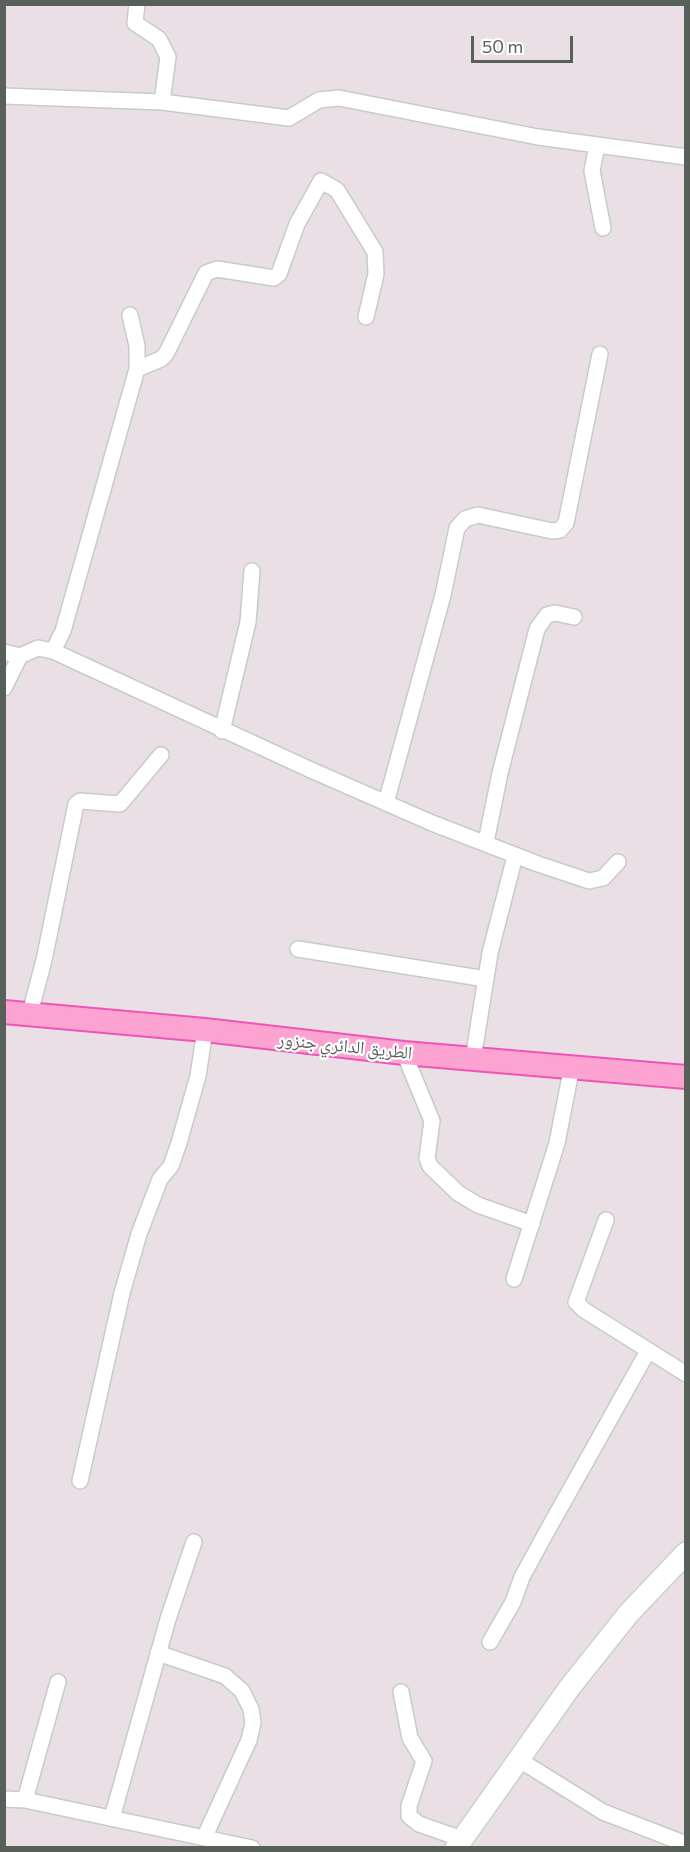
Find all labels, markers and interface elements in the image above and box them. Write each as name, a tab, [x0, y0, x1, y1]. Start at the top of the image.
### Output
scale bar	[474, 24, 576, 62]
text: 50 m	[482, 35, 523, 57]
street label: الطريق الدائري جنزور	[277, 1028, 413, 1064]

